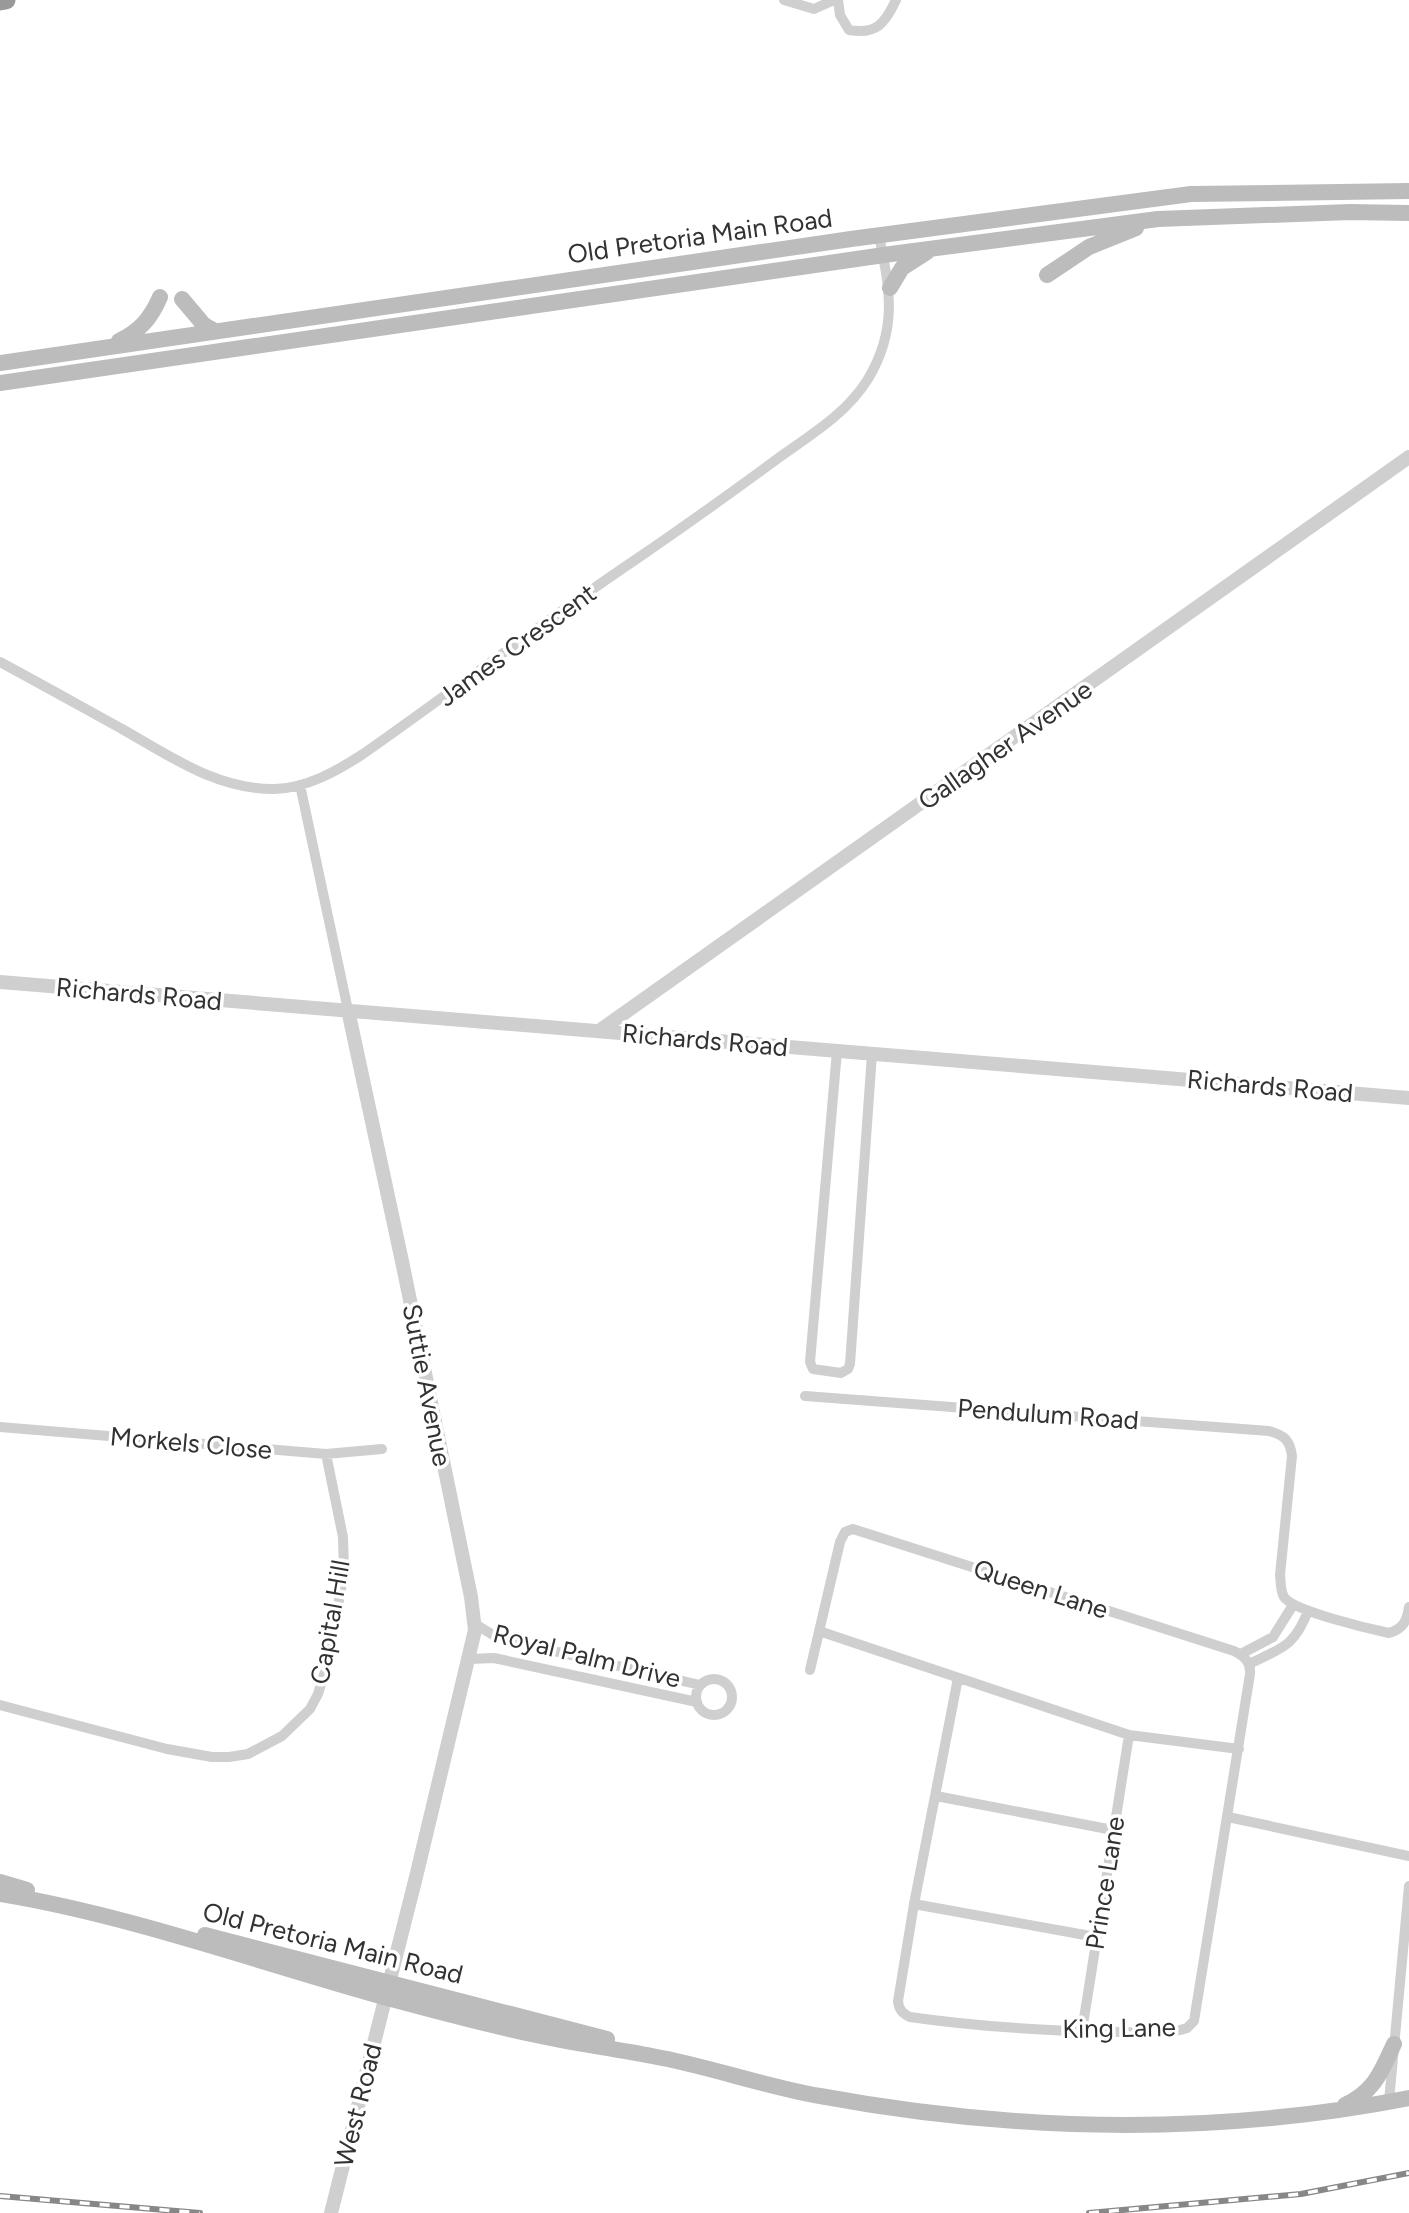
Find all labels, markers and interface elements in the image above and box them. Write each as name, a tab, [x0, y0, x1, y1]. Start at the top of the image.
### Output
street label: Old Pretoria Main Road	[566, 202, 834, 270]
street label: James Crescent	[432, 577, 603, 713]
street label: Gallagher Avenue	[912, 673, 1098, 817]
street label: Richards Road	[55, 971, 223, 1017]
street label: Richards Road	[621, 1017, 789, 1063]
street label: Richards Road	[1186, 1063, 1354, 1109]
street label: Suttie Avenue	[396, 1301, 458, 1469]
street label: Pendulum Road	[956, 1392, 1140, 1436]
street label: Morkels Close	[109, 1420, 273, 1466]
street label: Queen Lane	[970, 1552, 1112, 1626]
street label: Capital Hill	[303, 1557, 357, 1687]
street label: Royal Palm Drive	[490, 1617, 684, 1695]
street label: Prince Lane	[1079, 1814, 1131, 1952]
street label: Old Pretoria Main Road	[200, 1895, 466, 1991]
street label: King Lane	[1062, 2011, 1176, 2045]
street label: West Road	[327, 2040, 389, 2170]

